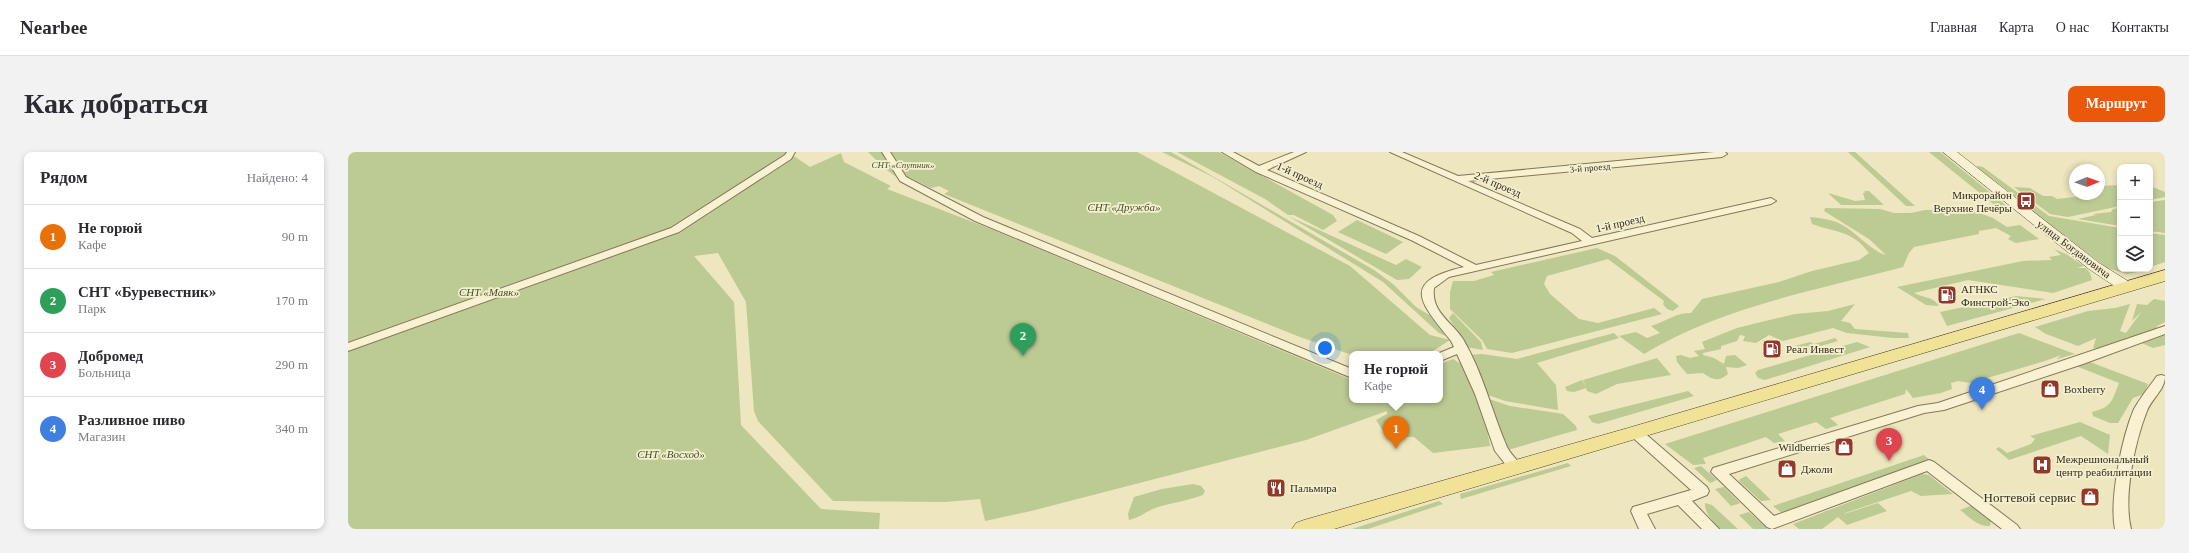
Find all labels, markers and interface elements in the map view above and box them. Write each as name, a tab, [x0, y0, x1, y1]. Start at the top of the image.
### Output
text: Nearbee	[20, 17, 88, 38]
text: Главная	[1930, 20, 1977, 35]
text: Карта	[1999, 20, 2034, 35]
text: О нас	[2056, 20, 2089, 35]
text: Контакты	[2111, 20, 2169, 35]
button: Маршрут	[2068, 86, 2165, 122]
text: Как добраться	[24, 88, 208, 119]
street label: 1-й проезд	[1275, 159, 1325, 191]
park label: СНТ «Спутник»	[872, 160, 935, 170]
street label: 3-й проезд	[1569, 161, 1611, 175]
north arrow	[2069, 164, 2105, 200]
map controls	[2117, 164, 2153, 272]
button: +	[2117, 164, 2153, 200]
text: Рядом	[40, 168, 88, 187]
street label: 2-й проезд	[1473, 169, 1524, 199]
text: Найдено: 4	[247, 170, 308, 185]
place label: Микрорайон Верхние Печёры	[1934, 189, 2013, 214]
bus stop icon: Микрорайон Верхние Печёры	[2015, 190, 2037, 212]
button: −	[2117, 200, 2153, 236]
park label: СНТ «Дружба»	[1087, 201, 1161, 213]
street label: 1-й проезд	[1594, 211, 1646, 234]
street label: улица Богдановича	[2035, 217, 2113, 281]
text: Не горюй	[78, 220, 142, 236]
text: 1	[50, 229, 56, 244]
text: 90 m	[282, 229, 308, 244]
button: layers	[2117, 236, 2153, 272]
text: Кафе	[78, 237, 106, 252]
place label: АГНКС Финстрой-Эко	[1961, 283, 2030, 308]
text: СНТ «Буревестник»	[78, 284, 216, 300]
fuel station icon: АГНКС Финстрой-Эко	[1936, 284, 1958, 306]
park label: СНТ «Маяк»	[459, 286, 519, 298]
text: 2	[50, 293, 56, 308]
text: 170 m	[275, 293, 308, 308]
text: Парк	[78, 301, 106, 316]
pin: 2	[1010, 323, 1036, 356]
your location	[1315, 338, 1335, 358]
fuel station icon: Реал Инвест	[1761, 338, 1783, 360]
place label: Реал Инвест	[1786, 343, 1844, 355]
text: Добромед	[78, 348, 143, 364]
popup	[1349, 351, 1443, 403]
text: 3	[50, 357, 56, 372]
text: 290 m	[275, 357, 308, 372]
text: Не горюй	[1364, 361, 1428, 377]
text: Больница	[78, 365, 131, 380]
pin: 4	[1969, 377, 1995, 410]
text: Кафе	[1364, 378, 1392, 393]
shop icon: Boxberry	[2039, 378, 2061, 400]
place label: Boxberry	[2064, 383, 2106, 395]
text: Разливное пиво	[78, 412, 185, 428]
pin: 1	[1383, 416, 1409, 449]
text: 4	[50, 421, 56, 436]
text: 340 m	[275, 421, 308, 436]
pin: 3	[1876, 428, 1902, 461]
text: Магазин	[78, 429, 125, 444]
shop icon: Wildberries	[1833, 436, 1855, 458]
place label: Wildberries	[1779, 441, 1830, 453]
park label: СНТ «Восход»	[637, 448, 705, 460]
place label: Межрешиональный центр реабилитации	[2056, 453, 2152, 478]
hospital icon: Межрешиональный центр реабилитации	[2031, 454, 2053, 476]
shop icon: Джоли	[1776, 458, 1798, 480]
place label: Джоли	[1801, 463, 1833, 475]
restaurant icon: Пальмира	[1265, 477, 1287, 499]
place label: Пальмира	[1290, 482, 1337, 494]
shop icon: Ногтевой сервис	[2079, 486, 2101, 508]
place label: Ногтевой сервис	[1984, 490, 2076, 505]

